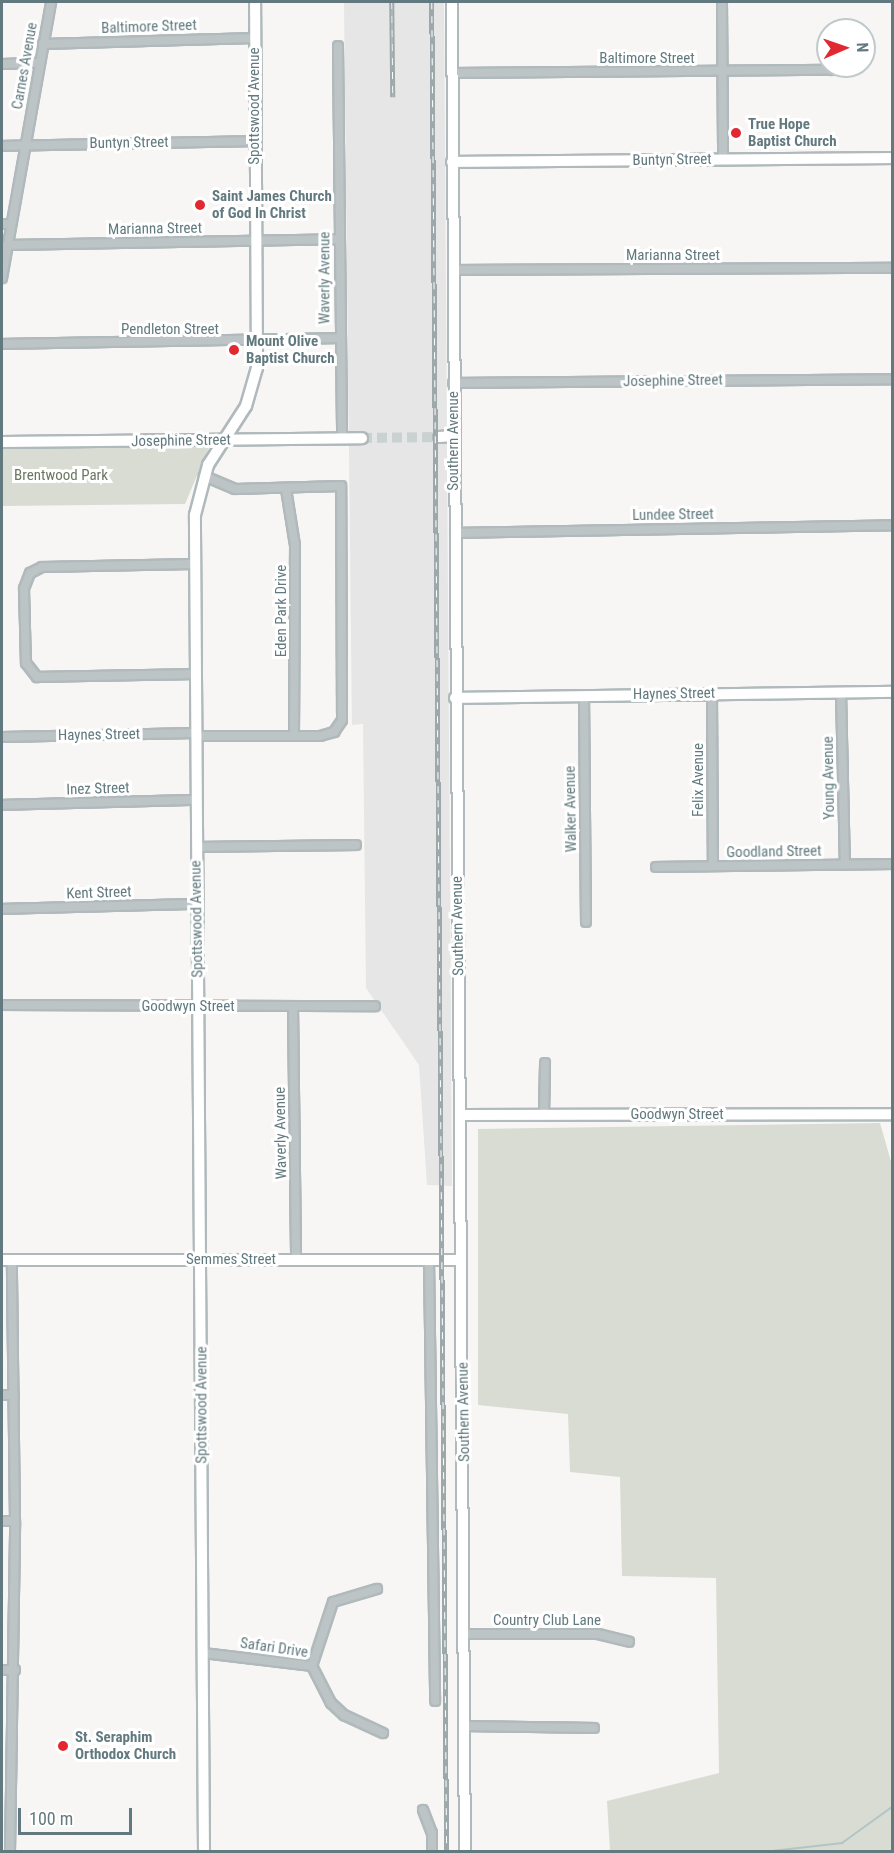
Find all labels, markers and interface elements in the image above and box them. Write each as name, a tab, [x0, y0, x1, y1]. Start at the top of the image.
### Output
street label: Baltimore Street	[101, 16, 197, 38]
north arrow	[816, 18, 876, 78]
street label: Carnes Avenue	[8, 21, 42, 111]
text: N	[853, 42, 872, 53]
street label: Spottswood Avenue	[246, 47, 264, 165]
street label: Baltimore Street	[599, 50, 695, 68]
place label: True Hope Baptist Church	[748, 115, 837, 150]
marker: True Hope Baptist Church	[729, 126, 743, 140]
street label: Buntyn Street	[89, 133, 169, 153]
street label: Buntyn Street	[632, 150, 712, 170]
place label: Saint James Church of God In Christ	[212, 187, 332, 222]
marker: Saint James Church of God In Christ	[193, 198, 207, 212]
street label: Marianna Street	[108, 219, 202, 239]
street label: Waverly Avenue	[316, 232, 334, 324]
street label: Marianna Street	[626, 247, 720, 265]
street label: Pendleton Street	[121, 321, 219, 339]
place label: Mount Olive Baptist Church	[246, 332, 335, 367]
marker: Mount Olive Baptist Church	[227, 343, 241, 357]
street label: Josephine Street	[623, 371, 723, 391]
street label: Southern Avenue	[445, 391, 463, 491]
street label: Josephine Street	[131, 431, 231, 451]
park label: Brentwood Park	[14, 467, 108, 485]
street label: Lundee Street	[632, 505, 714, 525]
street label: Eden Park Drive	[273, 565, 291, 657]
street label: Haynes Street	[633, 684, 715, 704]
street label: Haynes Street	[58, 725, 140, 745]
street label: Young Avenue	[819, 736, 839, 820]
street label: Felix Avenue	[690, 743, 708, 817]
street label: Walker Avenue	[561, 766, 581, 852]
street label: Inez Street	[66, 779, 130, 799]
street label: Goodland Street	[726, 842, 822, 862]
street label: Spottswood Avenue	[187, 860, 207, 978]
street label: Southern Avenue	[448, 876, 468, 976]
street label: Kent Street	[66, 883, 132, 903]
street label: Goodwyn Street	[141, 998, 235, 1016]
street label: Waverly Avenue	[271, 1087, 291, 1179]
street label: Goodwyn Street	[630, 1106, 724, 1124]
street label: Semmes Street	[186, 1251, 276, 1269]
street label: Spottswood Avenue	[193, 1346, 211, 1464]
street label: Southern Avenue	[454, 1362, 474, 1462]
street label: Country Club Lane	[493, 1612, 601, 1630]
street label: Safari Drive	[239, 1634, 309, 1662]
place label: St. Seraphim Orthodox Church	[75, 1728, 176, 1763]
marker: St. Seraphim Orthodox Church	[56, 1739, 70, 1753]
scale bar	[21, 1796, 135, 1834]
text: 100 m	[29, 1808, 73, 1829]

